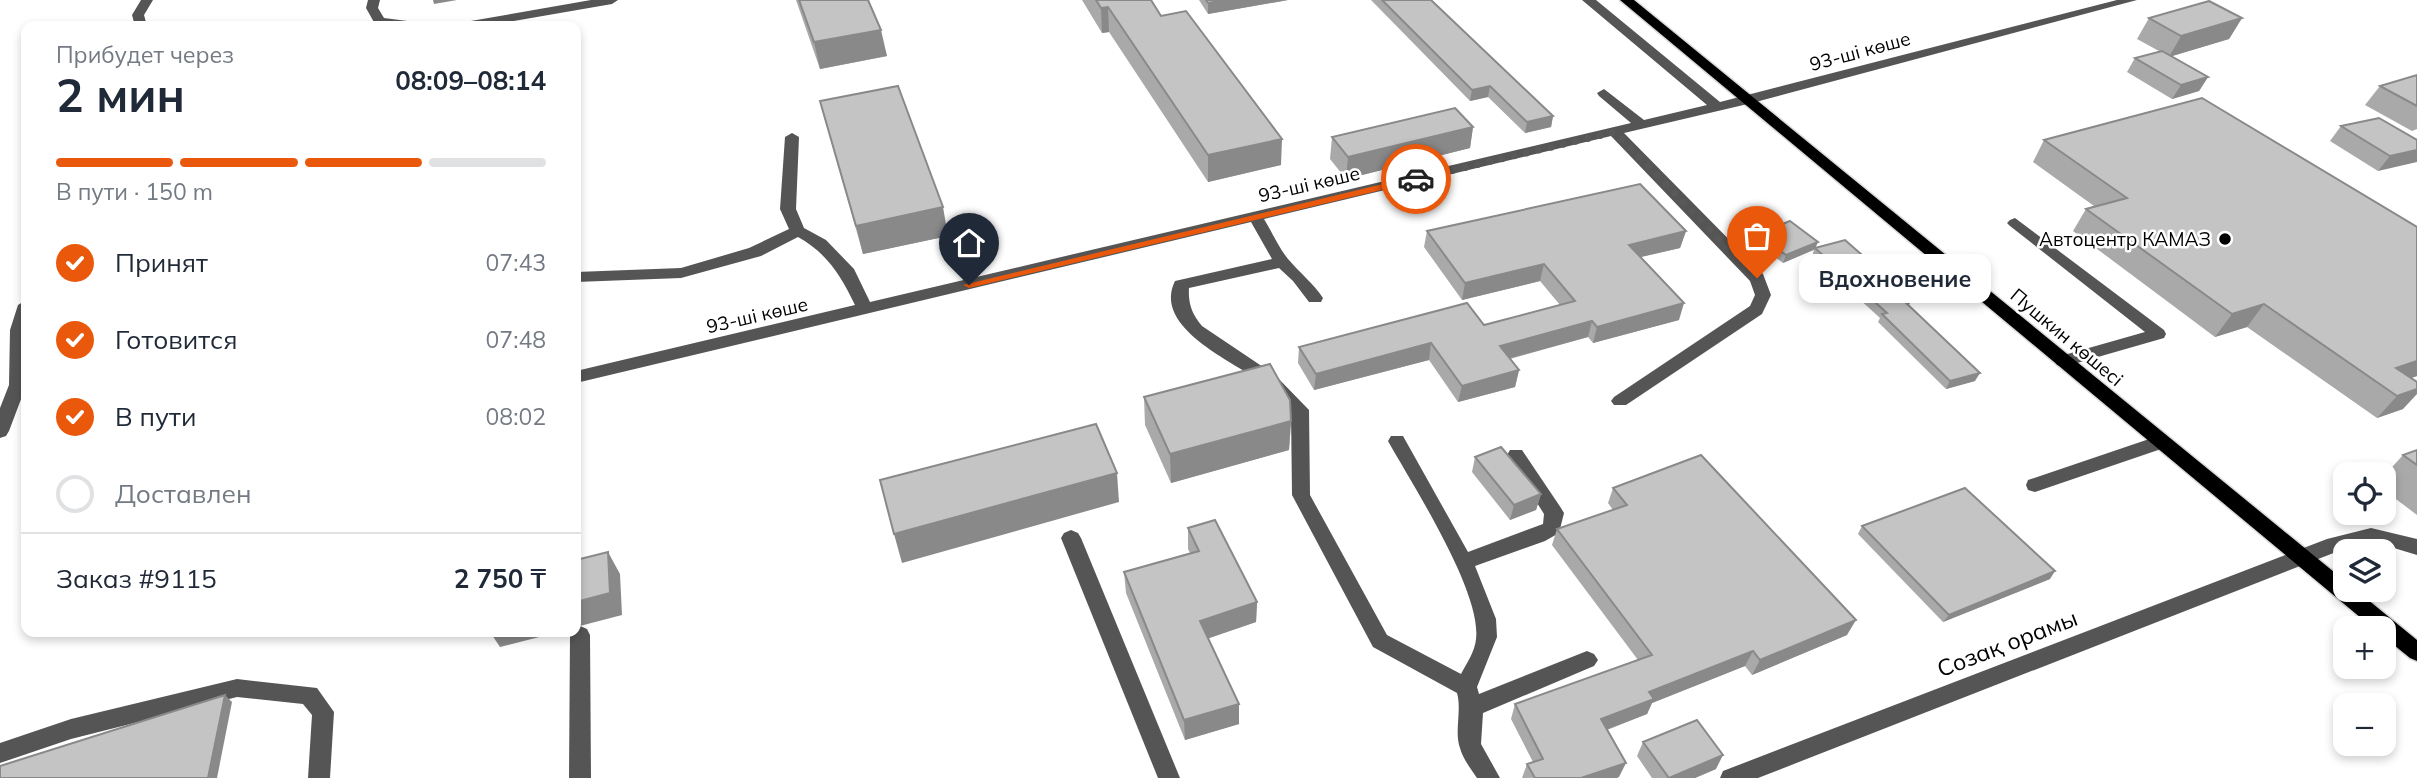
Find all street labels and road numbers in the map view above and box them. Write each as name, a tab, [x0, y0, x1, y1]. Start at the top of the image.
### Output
street label: 93-ші көше	[1807, 26, 1913, 76]
street label: 93-ші көше	[1256, 161, 1362, 207]
street label: Пушкин көшесі	[2006, 283, 2128, 391]
street label: 93-ші көше	[704, 292, 810, 338]
street label: Созақ орамы	[1933, 603, 2081, 683]

